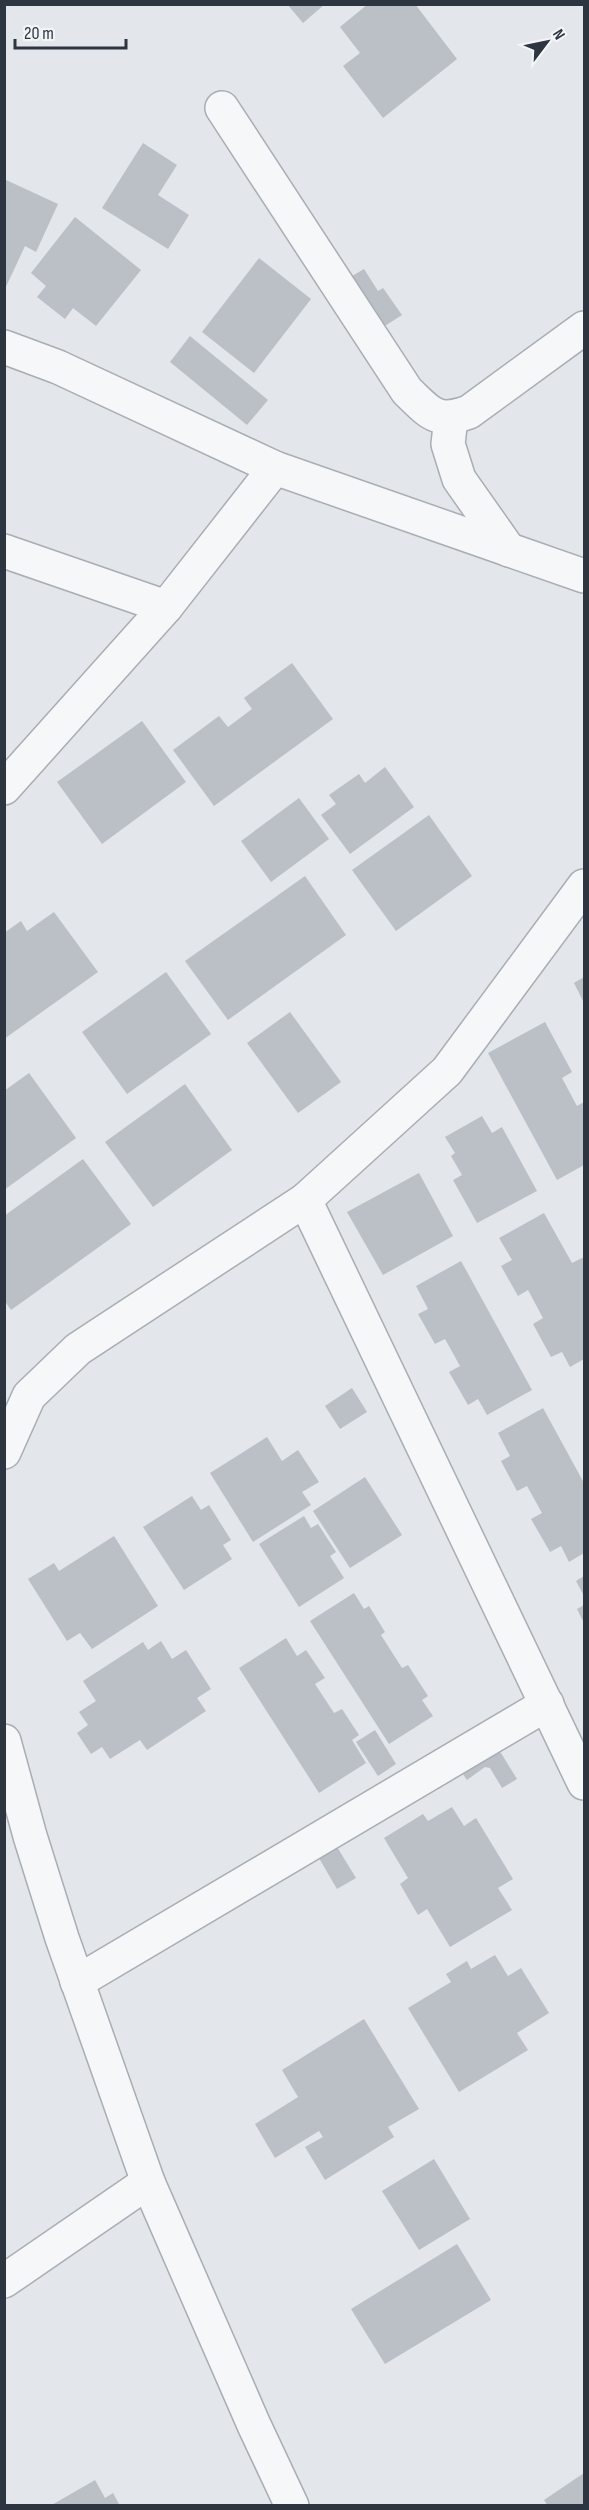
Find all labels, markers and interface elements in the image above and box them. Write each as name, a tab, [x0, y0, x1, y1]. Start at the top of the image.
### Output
scale bar	[15, 12, 126, 50]
north arrow	[517, 12, 577, 72]
text: 20 m	[24, 23, 54, 44]
text: N	[548, 26, 569, 44]

